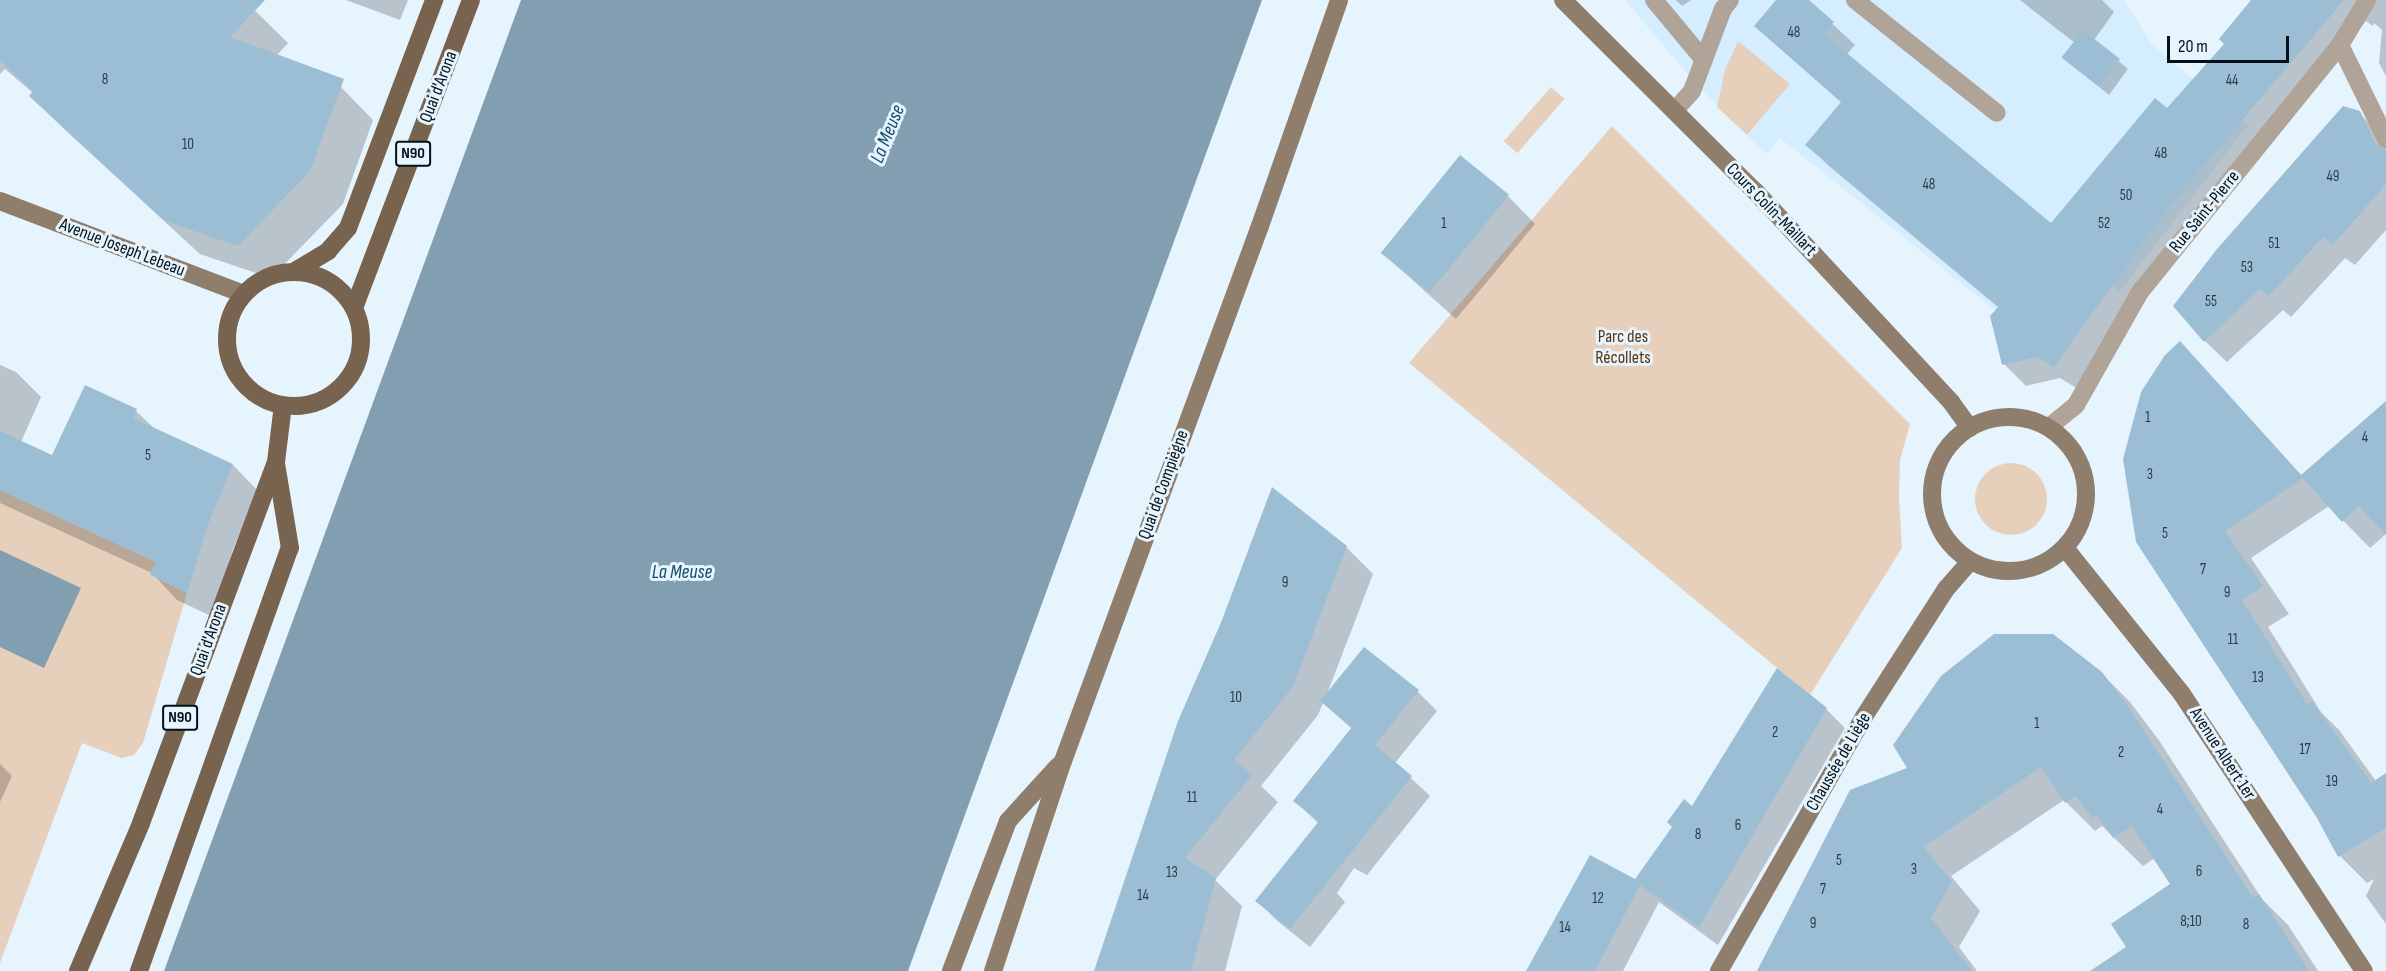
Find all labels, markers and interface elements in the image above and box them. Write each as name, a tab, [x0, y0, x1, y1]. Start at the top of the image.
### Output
house number: 48	[1788, 24, 1800, 42]
scale bar	[2170, 24, 2292, 62]
text: 20 m	[2178, 36, 2208, 57]
street label: Quai d'Arona	[415, 48, 463, 126]
house number: 8	[102, 71, 108, 89]
house number: 44	[2226, 72, 2238, 90]
water label: La Meuse	[866, 101, 910, 167]
house number: 10	[182, 136, 194, 154]
road number: N90	[395, 141, 431, 167]
house number: 48	[2155, 145, 2167, 163]
street label: Cours Colin-Maillart	[1721, 159, 1821, 261]
street label: Rue Saint-Pierre	[2165, 167, 2245, 257]
house number: 49	[2327, 168, 2339, 186]
house number: 48	[1923, 176, 1935, 194]
house number: 50	[2120, 187, 2132, 205]
street label: Avenue Joseph Lebeau	[56, 214, 188, 282]
house number: 1	[1441, 215, 1447, 233]
house number: 52	[2098, 215, 2110, 233]
house number: 51	[2268, 235, 2280, 253]
house number: 53	[2241, 259, 2253, 277]
house number: 55	[2205, 293, 2217, 311]
park label: Parc des Récollets	[1595, 327, 1651, 370]
house number: 1	[2145, 409, 2151, 427]
street label: Quai de Compiègne	[1134, 427, 1194, 543]
house number: 4	[2362, 429, 2368, 447]
house number: 5	[145, 447, 151, 465]
house number: 3	[2147, 466, 2153, 484]
house number: 5	[2162, 525, 2168, 543]
water label: La Meuse	[652, 560, 712, 584]
house number: 7	[2200, 561, 2206, 579]
house number: 9	[1282, 574, 1288, 592]
house number: 9	[2224, 584, 2230, 602]
street label: Quai d'Arona	[186, 601, 232, 679]
house number: 11	[2228, 631, 2238, 649]
house number: 13	[2252, 669, 2264, 687]
house number: 10	[1230, 689, 1242, 707]
street label: Avenue Albert 1er	[2184, 704, 2260, 804]
road number: N90	[162, 705, 198, 731]
street label: Chaussée de Liège	[1802, 709, 1876, 815]
house number: 1	[2034, 715, 2040, 733]
house number: 2	[1772, 724, 1778, 742]
house number: 17	[2299, 741, 2311, 759]
house number: 2	[2118, 744, 2124, 762]
house number: 19	[2326, 773, 2338, 791]
house number: 11	[1187, 789, 1197, 807]
house number: 4	[2157, 801, 2163, 819]
house number: 6	[1735, 817, 1741, 835]
house number: 8	[1695, 826, 1701, 844]
house number: 5	[1836, 852, 1842, 870]
house number: 3	[1911, 861, 1917, 879]
house number: 6	[2196, 863, 2202, 881]
house number: 13	[1166, 864, 1178, 882]
house number: 7	[1820, 881, 1826, 899]
house number: 14	[1137, 887, 1149, 905]
house number: 12	[1592, 890, 1604, 908]
house number: 8;10	[2180, 913, 2202, 931]
house number: 9	[1810, 915, 1816, 933]
house number: 8	[2243, 916, 2249, 934]
house number: 14	[1559, 919, 1571, 937]

